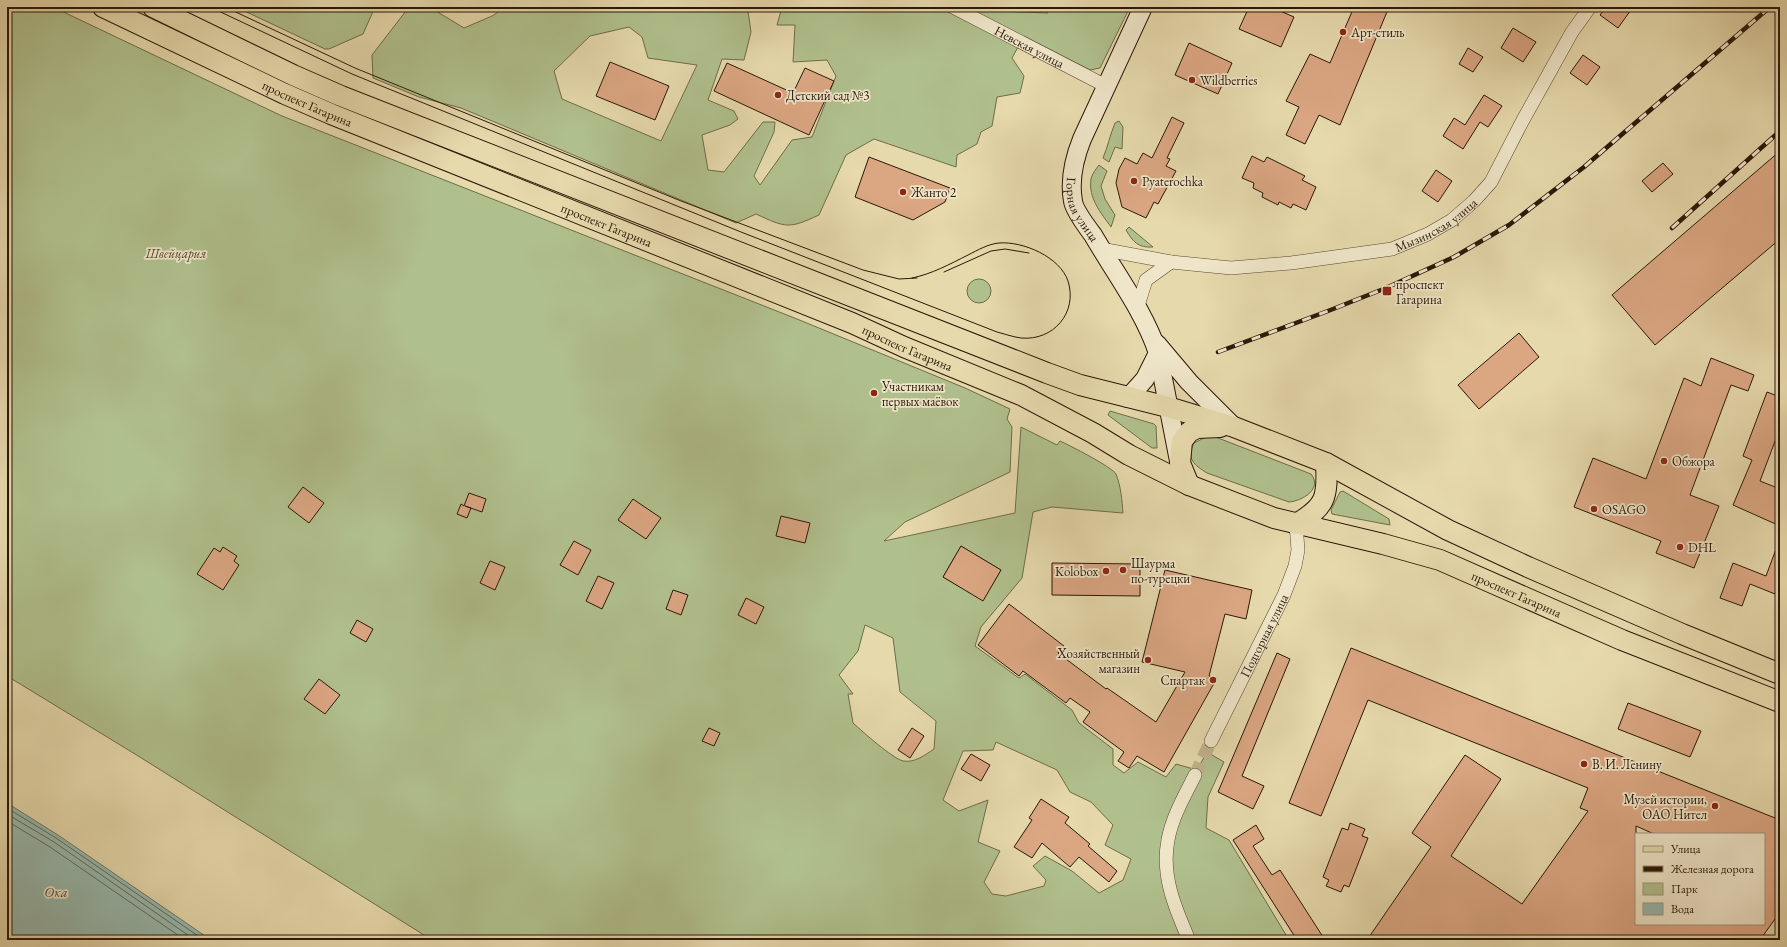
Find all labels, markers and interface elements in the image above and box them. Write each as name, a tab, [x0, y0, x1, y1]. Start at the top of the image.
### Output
street label: Невская улица	[992, 21, 1068, 72]
place label: Арт-стиль	[1350, 24, 1405, 41]
marker: Арт-стиль	[1338, 27, 1348, 37]
place label: Wildberries	[1200, 72, 1257, 89]
marker: Wildberries	[1187, 75, 1197, 85]
street label: проспект Гагарина	[260, 76, 356, 131]
place label: Детский сад №3	[786, 87, 870, 104]
marker: Детский сад №3	[773, 90, 783, 100]
place label: Pyaterochka	[1142, 173, 1204, 190]
marker: Pyaterochka	[1129, 176, 1139, 186]
street label: Горная улица	[1063, 177, 1104, 245]
place label: Жанто 2	[910, 184, 957, 201]
marker: Жанто 2	[898, 187, 908, 197]
street label: Мызинская улица	[1392, 193, 1481, 255]
street label: проспект Гагарина	[559, 199, 655, 251]
park label: Швейцария	[145, 245, 207, 262]
place label: проспект Гагарина	[1396, 276, 1445, 308]
marker: проспект Гагарина	[1381, 285, 1393, 297]
street label: проспект Гагарина	[860, 321, 956, 375]
place label: Участникам первых маёвок	[881, 378, 959, 410]
marker: Участникам первых маёвок	[869, 388, 879, 398]
place label: Обжора	[1672, 453, 1716, 470]
marker: Обжора	[1659, 456, 1669, 466]
place label: OSAGO	[1602, 501, 1646, 518]
marker: OSAGO	[1589, 504, 1599, 514]
place label: DHL	[1688, 539, 1716, 556]
marker: DHL	[1675, 542, 1685, 552]
place label: Шаурма по-турецки	[1131, 555, 1190, 587]
place label: Kolobox	[1055, 563, 1098, 580]
marker: Шаурма по-турецки	[1118, 565, 1128, 575]
marker: Kolobox	[1101, 566, 1111, 576]
street label: проспект Гагарина	[1469, 567, 1565, 621]
street label: Подгорная улица	[1236, 590, 1292, 680]
place label: Хозяйственный магазин	[1056, 645, 1140, 677]
marker: Хозяйственный магазин	[1143, 655, 1153, 665]
place label: Спартак	[1161, 672, 1206, 689]
marker: Спартак	[1208, 675, 1218, 685]
place label: В. И. Ленину	[1592, 756, 1662, 773]
marker: В. И. Ленину	[1579, 759, 1589, 769]
place label: Музей истории, ОАО Нител	[1623, 791, 1707, 823]
marker: Музей истории, ОАО Нител	[1710, 801, 1720, 811]
legend	[1635, 833, 1765, 925]
text: Улица	[1670, 841, 1701, 857]
text: Железная дорога	[1670, 861, 1754, 877]
text: Парк	[1671, 881, 1698, 897]
water label: Ока	[44, 883, 68, 901]
text: Вода	[1671, 901, 1694, 917]

